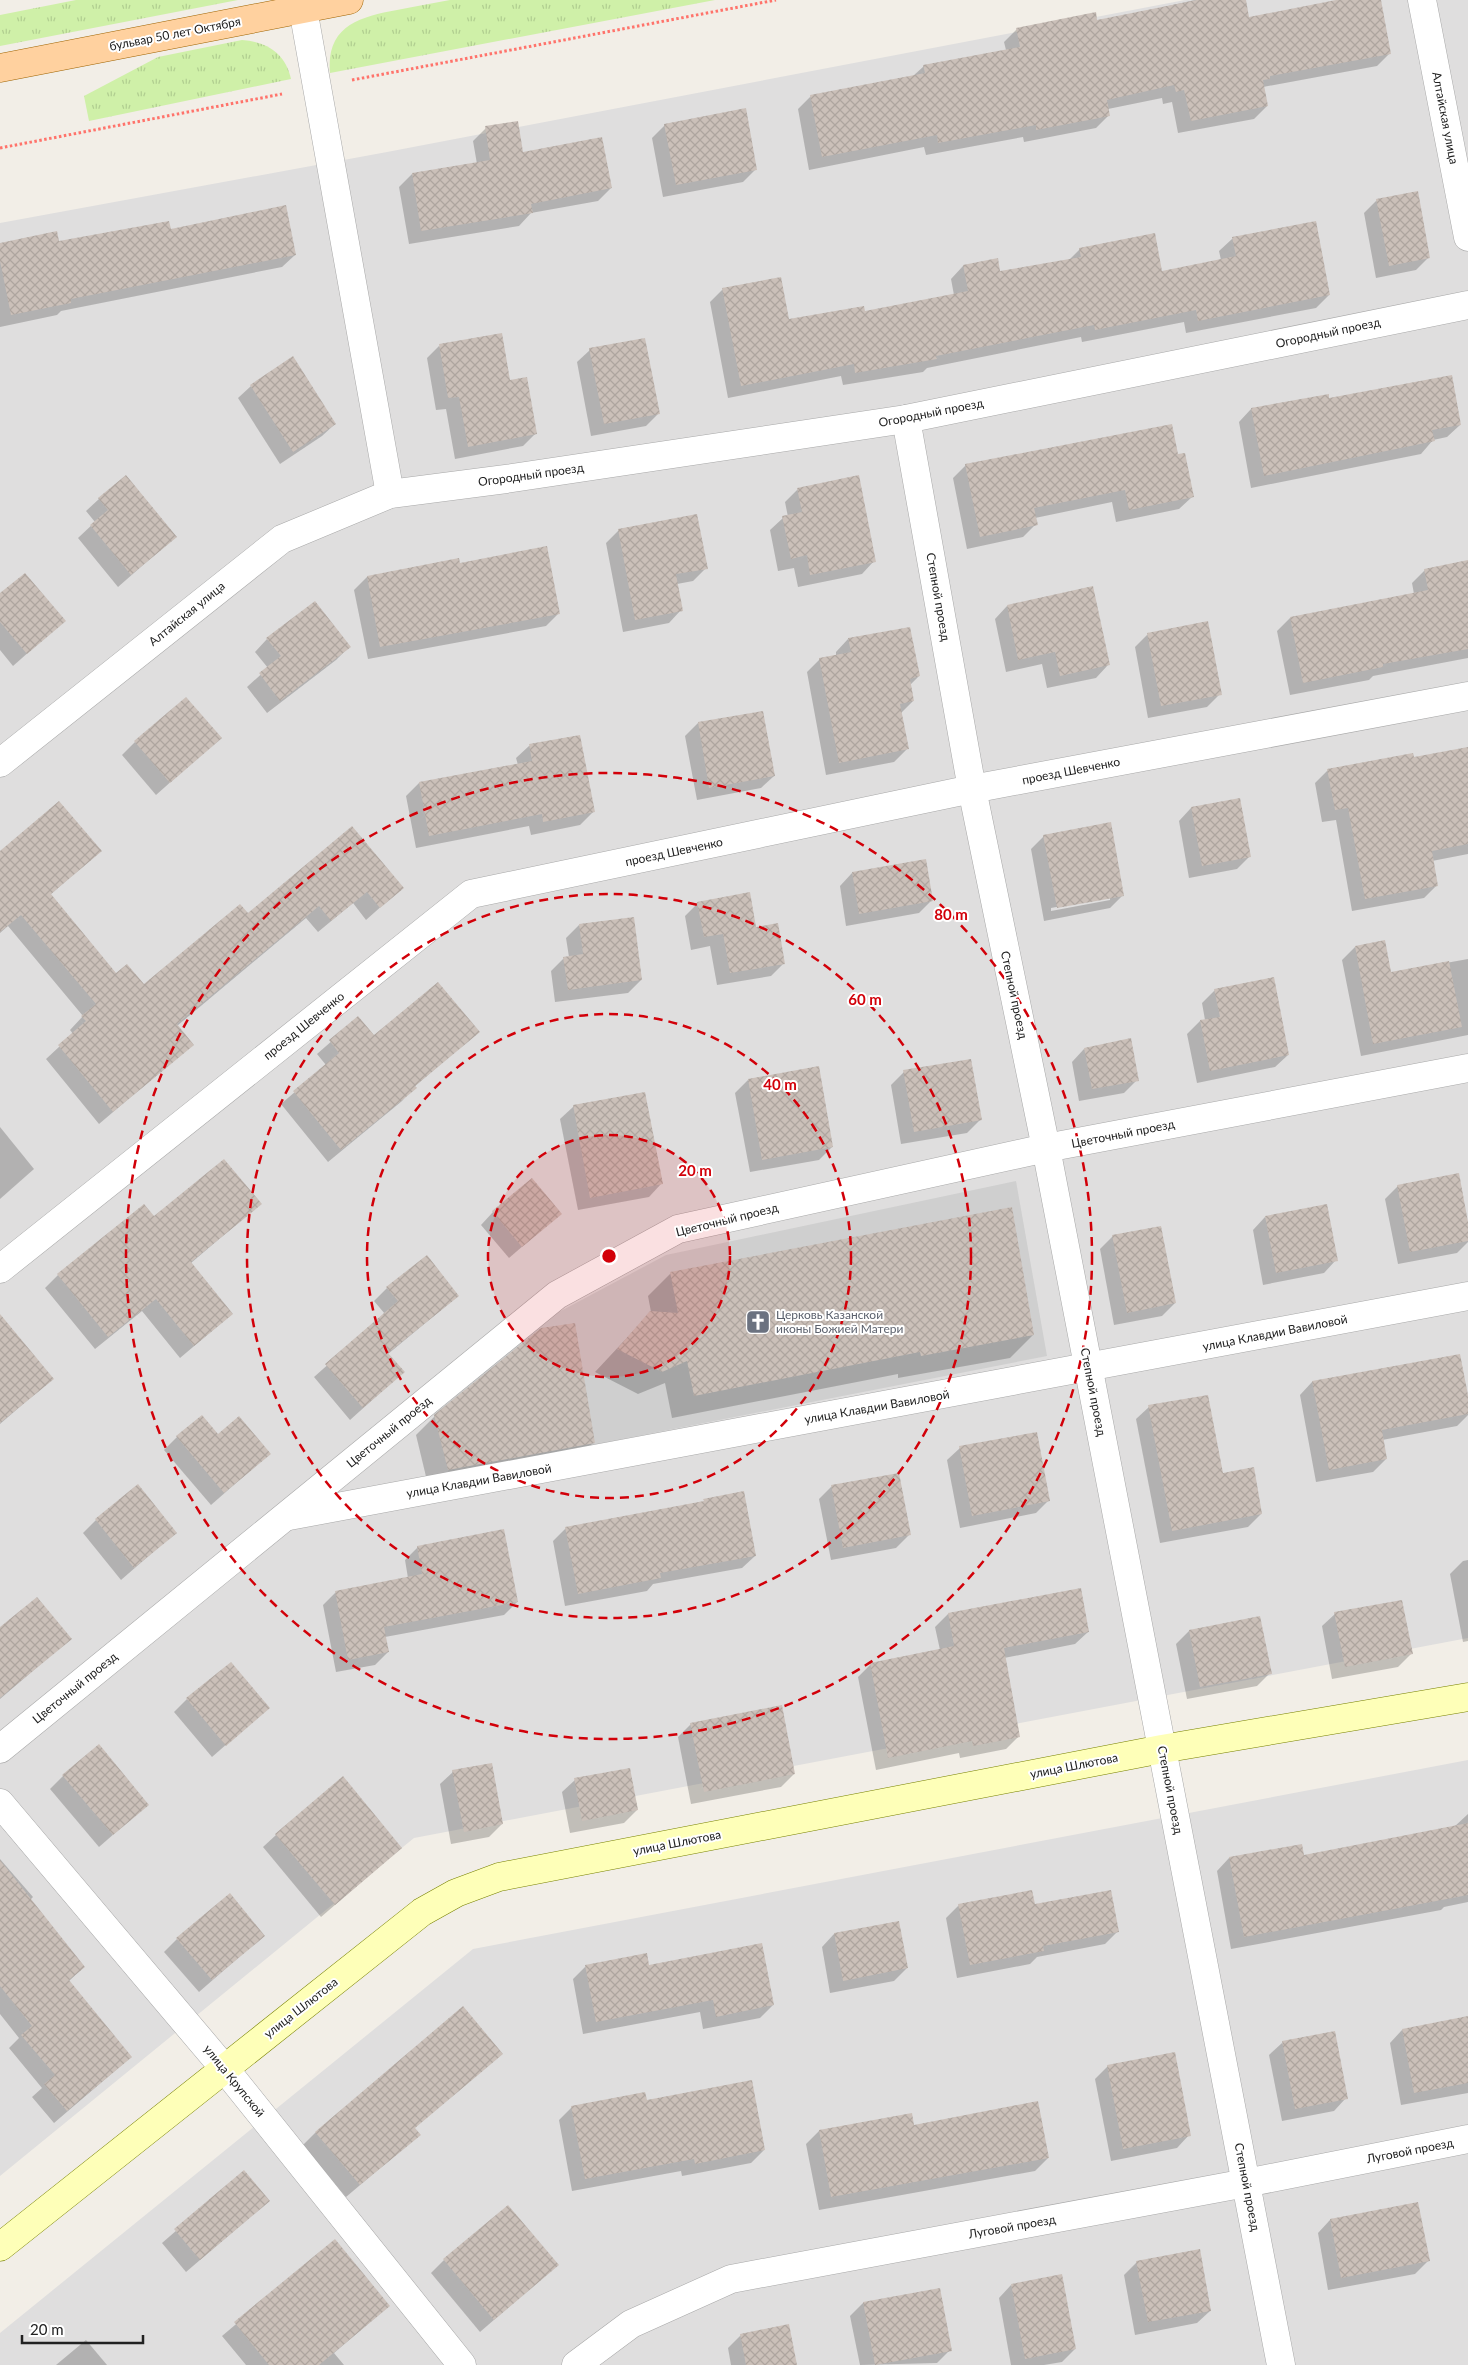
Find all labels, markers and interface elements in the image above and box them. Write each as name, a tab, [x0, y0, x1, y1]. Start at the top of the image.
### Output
street label: бульвар 50 лет Октября	[108, 13, 242, 54]
street label: Алтайская улица	[1429, 70, 1462, 165]
street label: Огородный проезд	[1274, 314, 1382, 351]
street label: Огородный проезд	[877, 395, 985, 430]
street label: Огородный проезд	[477, 460, 585, 489]
street label: Степной проезд	[923, 551, 954, 643]
street label: Алтайская улица	[146, 578, 228, 649]
street label: проезд Шевченко	[1021, 754, 1121, 787]
street label: проезд Шевченко	[624, 834, 724, 869]
text: 80 m	[934, 905, 968, 923]
street label: Степной проезд	[998, 950, 1031, 1041]
street label: проезд Шевченко	[260, 988, 347, 1063]
text: 60 m	[848, 990, 882, 1008]
text: 40 m	[763, 1075, 797, 1093]
street label: Цветочный проезд	[1070, 1116, 1176, 1151]
text: 20 m	[678, 1161, 712, 1179]
street label: Цветочный проезд	[674, 1199, 780, 1239]
centre of rings	[600, 1247, 618, 1265]
place label: Церковь Казанской иконы Божией Матери	[776, 1307, 903, 1336]
church icon: Церковь Казанской иконы Божией Матери	[745, 1309, 771, 1335]
street label: улица Клавдии Вавиловой	[1201, 1311, 1349, 1354]
street label: Степной проезд	[1078, 1346, 1110, 1438]
street label: улица Клавдии Вавиловой	[803, 1386, 951, 1427]
street label: Цветочный проезд	[343, 1392, 435, 1470]
street label: улица Клавдии Вавиловой	[405, 1460, 553, 1501]
street label: Цветочный проезд	[29, 1648, 121, 1726]
street label: Степной проезд	[1155, 1744, 1187, 1836]
street label: улица Шлютова	[1029, 1750, 1119, 1781]
street label: улица Шлютова	[632, 1827, 722, 1858]
street label: улица Шлютова	[261, 1974, 341, 2041]
street label: улица Крупской	[201, 2041, 268, 2120]
street label: Луговой проезд	[1364, 2135, 1455, 2166]
street label: Степной проезд	[1232, 2141, 1264, 2233]
street label: Луговой проезд	[966, 2211, 1057, 2242]
scale bar	[22, 2312, 144, 2344]
text: 20 m	[30, 2320, 64, 2338]

